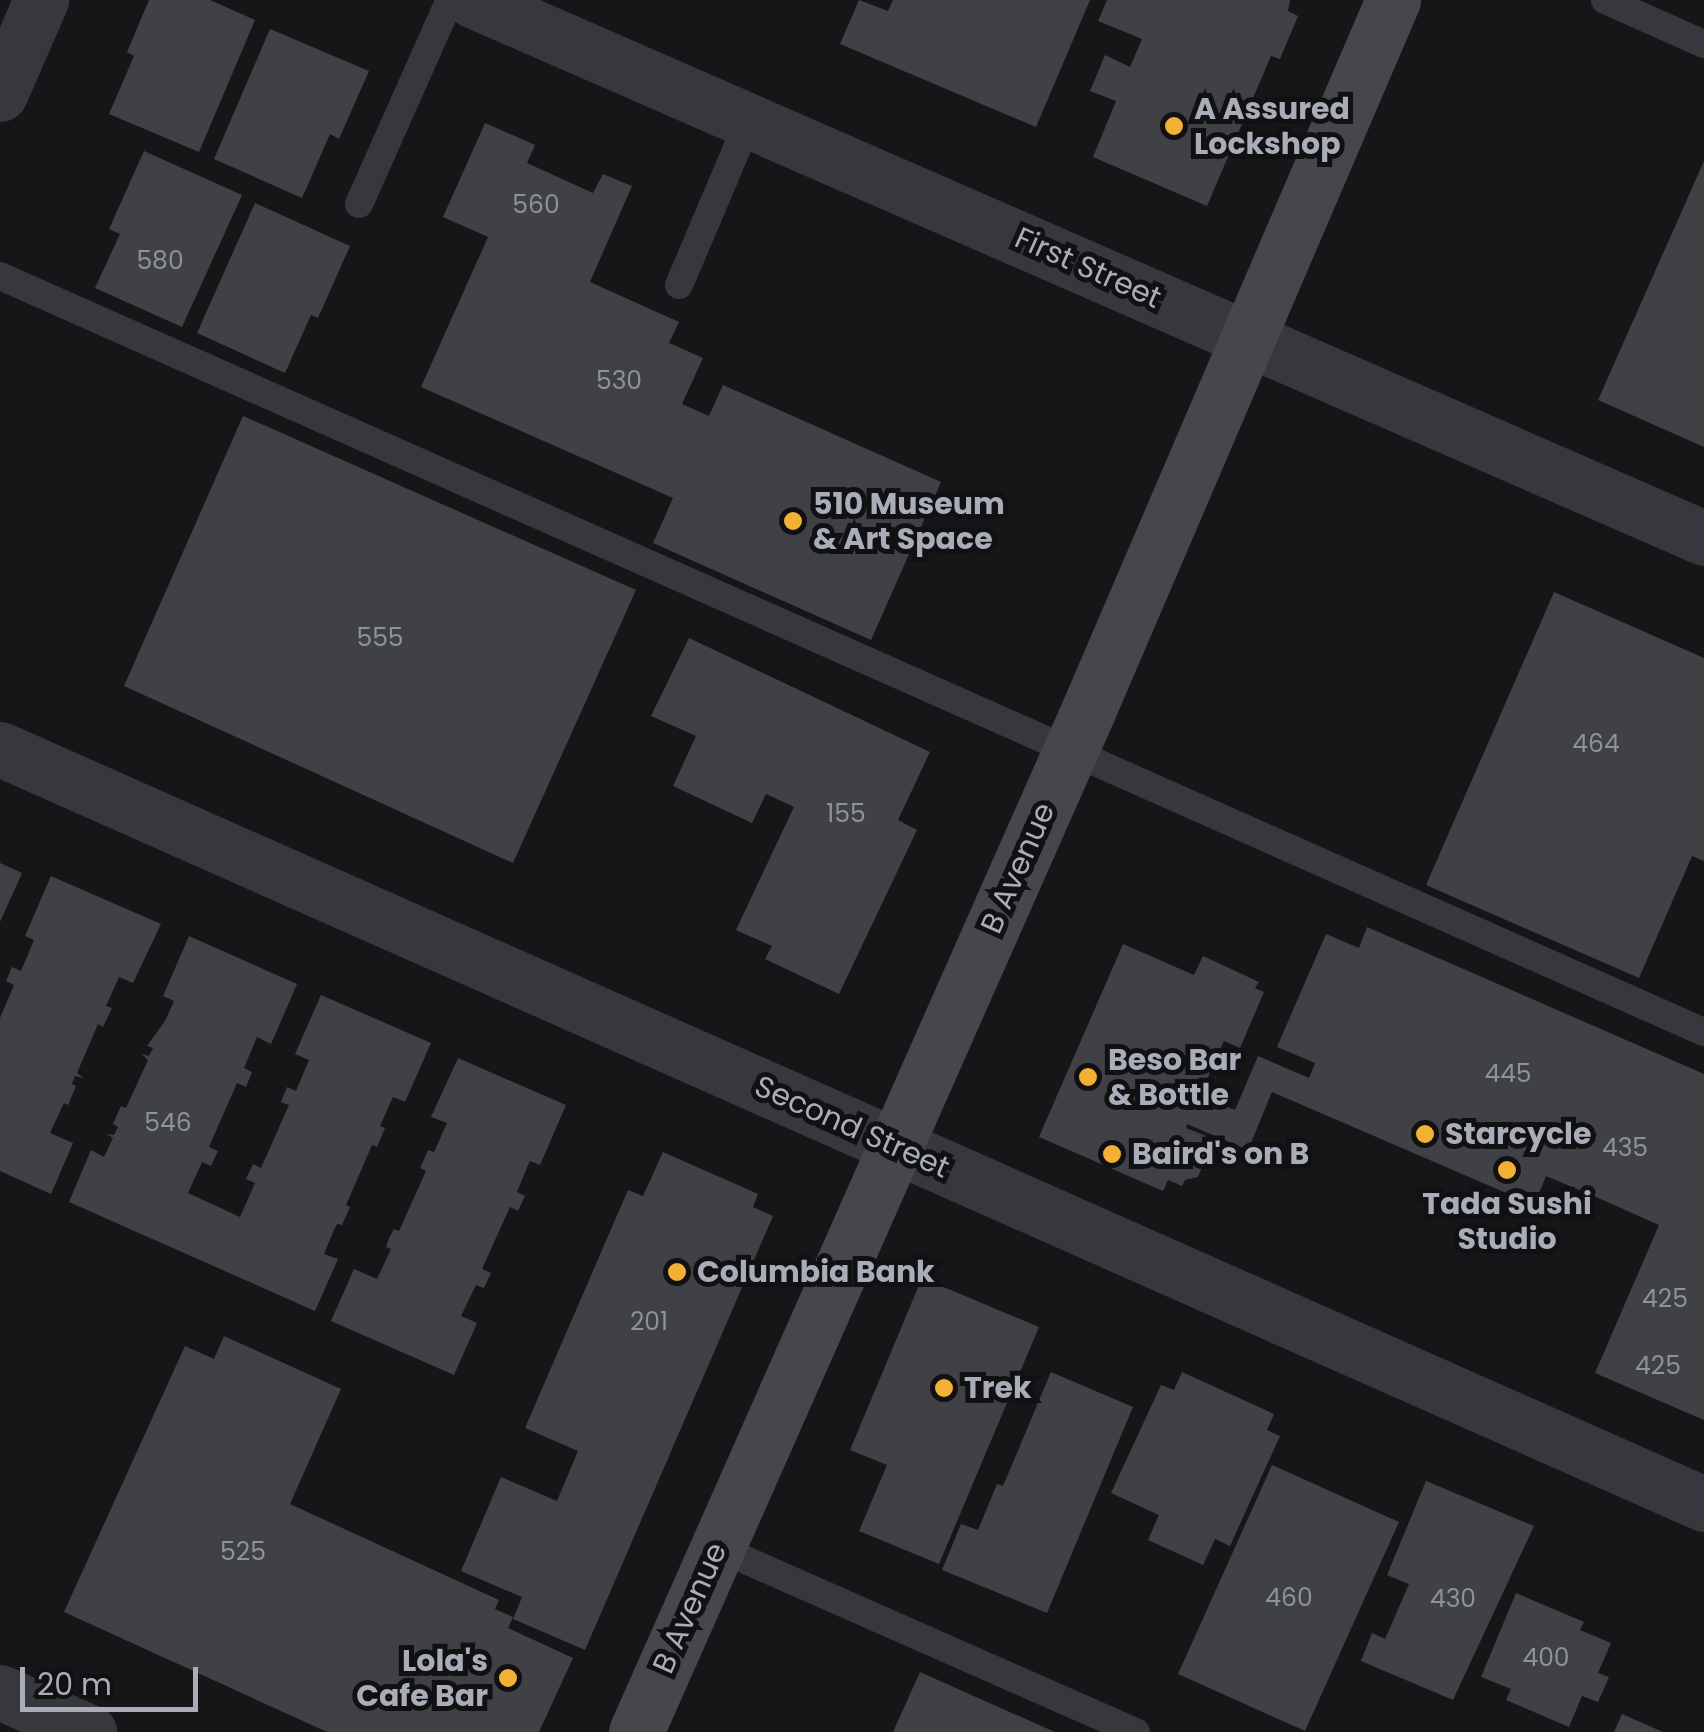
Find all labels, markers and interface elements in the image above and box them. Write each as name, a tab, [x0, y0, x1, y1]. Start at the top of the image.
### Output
place label: A Assured Lockshop	[1194, 91, 1350, 162]
marker: A Assured Lockshop	[1163, 115, 1185, 137]
house number: 560	[512, 190, 560, 220]
street label: First Street	[1009, 220, 1167, 316]
house number: 580	[136, 246, 184, 276]
house number: 530	[596, 366, 642, 396]
place label: 510 Museum & Art Space	[813, 486, 1005, 556]
marker: 510 Museum & Art Space	[782, 510, 804, 532]
house number: 555	[356, 623, 404, 653]
house number: 464	[1572, 729, 1620, 759]
street label: B Avenue	[973, 797, 1063, 939]
house number: 155	[826, 799, 866, 829]
place label: Beso Bar & Bottle	[1108, 1042, 1241, 1112]
house number: 445	[1484, 1059, 1532, 1089]
marker: Beso Bar & Bottle	[1077, 1066, 1099, 1088]
street label: Second Street	[749, 1068, 955, 1186]
house number: 546	[144, 1108, 192, 1138]
place label: Starcycle	[1445, 1116, 1591, 1152]
marker: Starcycle	[1414, 1123, 1436, 1145]
house number: 435	[1602, 1133, 1648, 1163]
place label: Baird's on B	[1132, 1136, 1309, 1172]
marker: Baird's on B	[1101, 1143, 1123, 1165]
marker: Tada Sushi Studio	[1496, 1159, 1518, 1181]
place label: Tada Sushi Studio	[1422, 1186, 1592, 1256]
place label: Columbia Bank	[697, 1254, 935, 1290]
marker: Columbia Bank	[666, 1261, 688, 1283]
house number: 425	[1642, 1284, 1688, 1314]
house number: 201	[630, 1307, 668, 1337]
house number: 425	[1635, 1351, 1681, 1381]
place label: Trek	[964, 1370, 1032, 1406]
marker: Trek	[933, 1377, 955, 1399]
house number: 525	[220, 1537, 266, 1567]
street label: B Avenue	[645, 1537, 735, 1679]
house number: 460	[1265, 1583, 1313, 1613]
house number: 430	[1430, 1584, 1476, 1614]
place label: Lola's Cafe Bar	[356, 1643, 488, 1714]
house number: 400	[1522, 1643, 1570, 1673]
scale bar	[25, 1647, 202, 1709]
text: 20 m	[37, 1663, 112, 1706]
marker: Lola's Cafe Bar	[497, 1667, 519, 1689]

